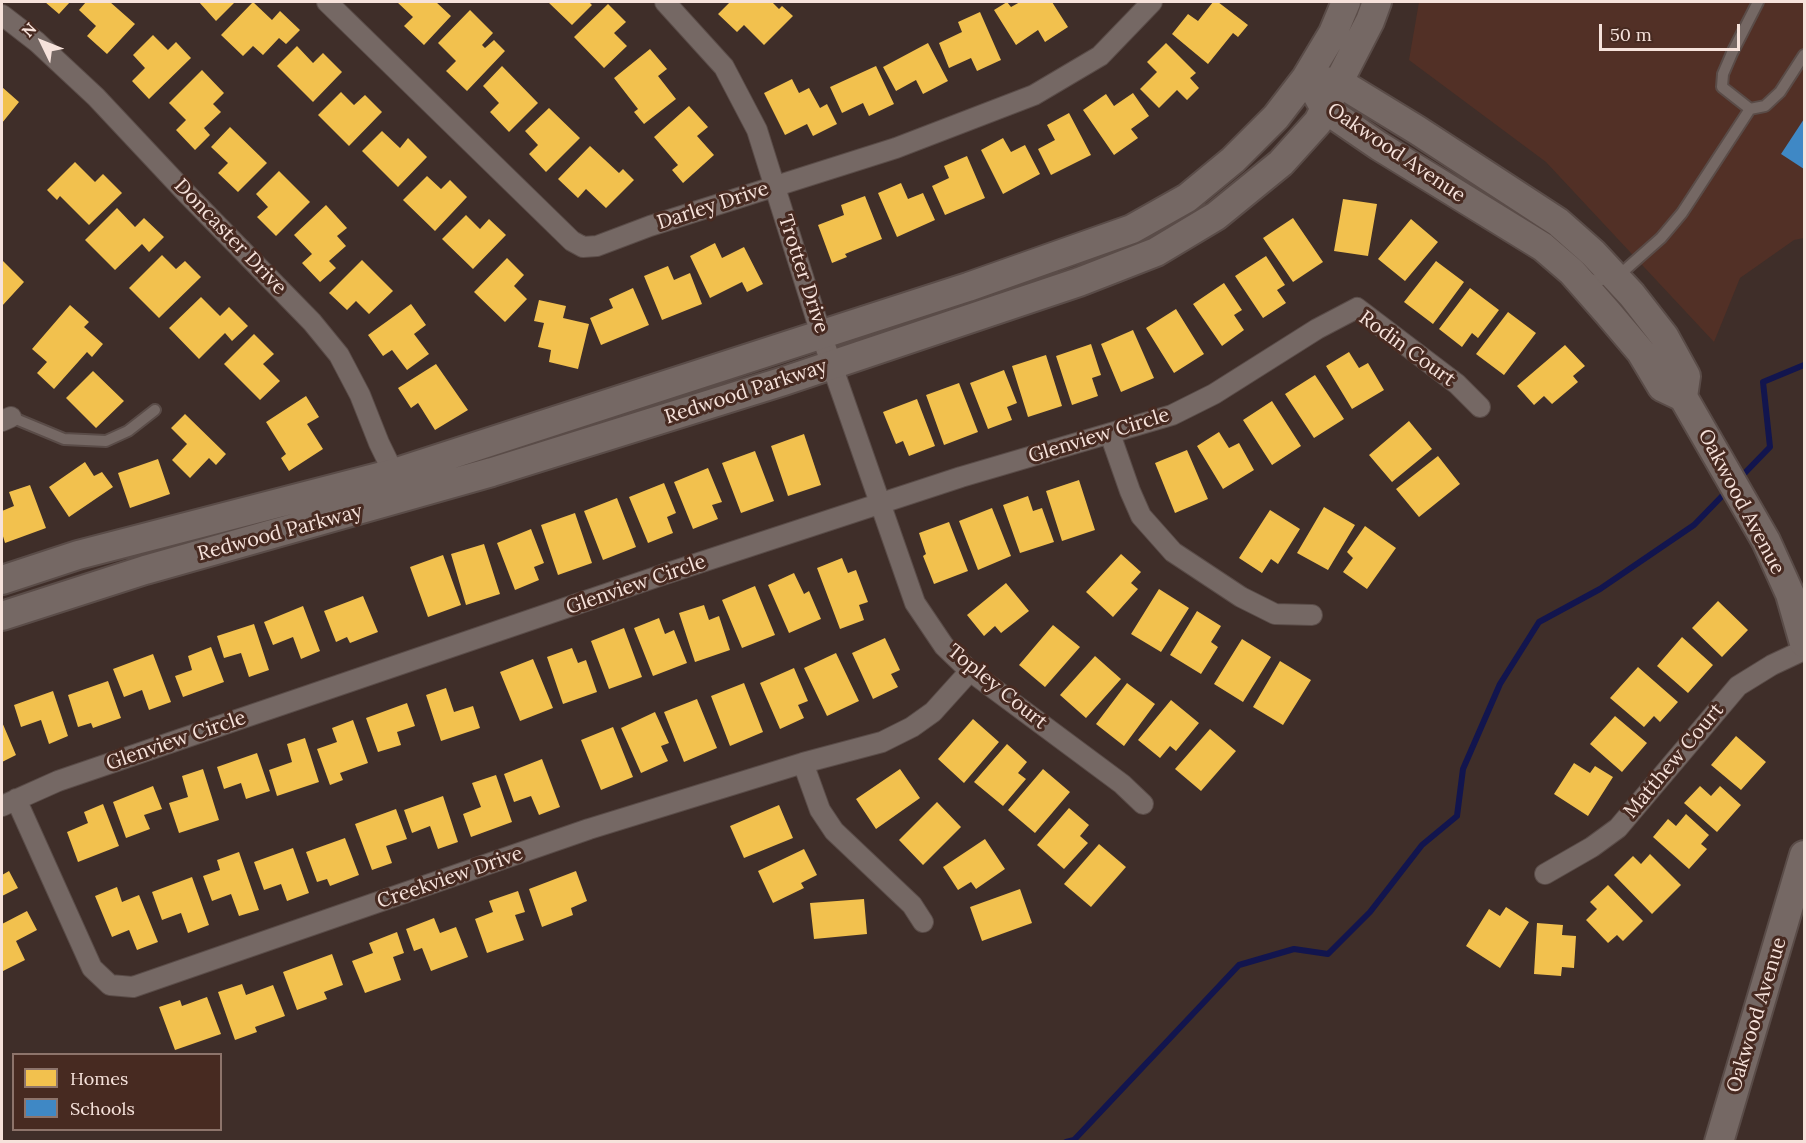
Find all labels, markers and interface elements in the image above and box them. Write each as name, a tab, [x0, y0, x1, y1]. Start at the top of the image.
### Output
north arrow	[12, 12, 72, 72]
scale bar	[1602, 12, 1743, 50]
text: N	[17, 18, 40, 41]
text: 50 m	[1610, 23, 1652, 46]
street label: Oakwood Avenue	[1322, 98, 1470, 208]
street label: Doncaster Drive	[169, 174, 291, 300]
street label: Darley Drive	[654, 177, 772, 235]
street label: Trotter Drive	[773, 212, 833, 336]
street label: Rodin Court	[1354, 306, 1460, 392]
street label: Redwood Parkway	[662, 354, 830, 430]
street label: Glenview Circle	[1026, 403, 1172, 469]
street label: Oakwood Avenue	[1693, 425, 1789, 579]
street label: Redwood Parkway	[195, 499, 365, 567]
street label: Glenview Circle	[563, 550, 709, 620]
street label: Topley Court	[942, 639, 1052, 735]
street label: Matthew Court	[1619, 699, 1729, 823]
street label: Glenview Circle	[103, 706, 249, 776]
street label: Creekview Drive	[374, 842, 526, 914]
street label: Oakwood Avenue	[1722, 934, 1792, 1096]
legend	[12, 1053, 222, 1131]
text: Homes	[70, 1067, 128, 1090]
text: Schools	[70, 1097, 135, 1120]

